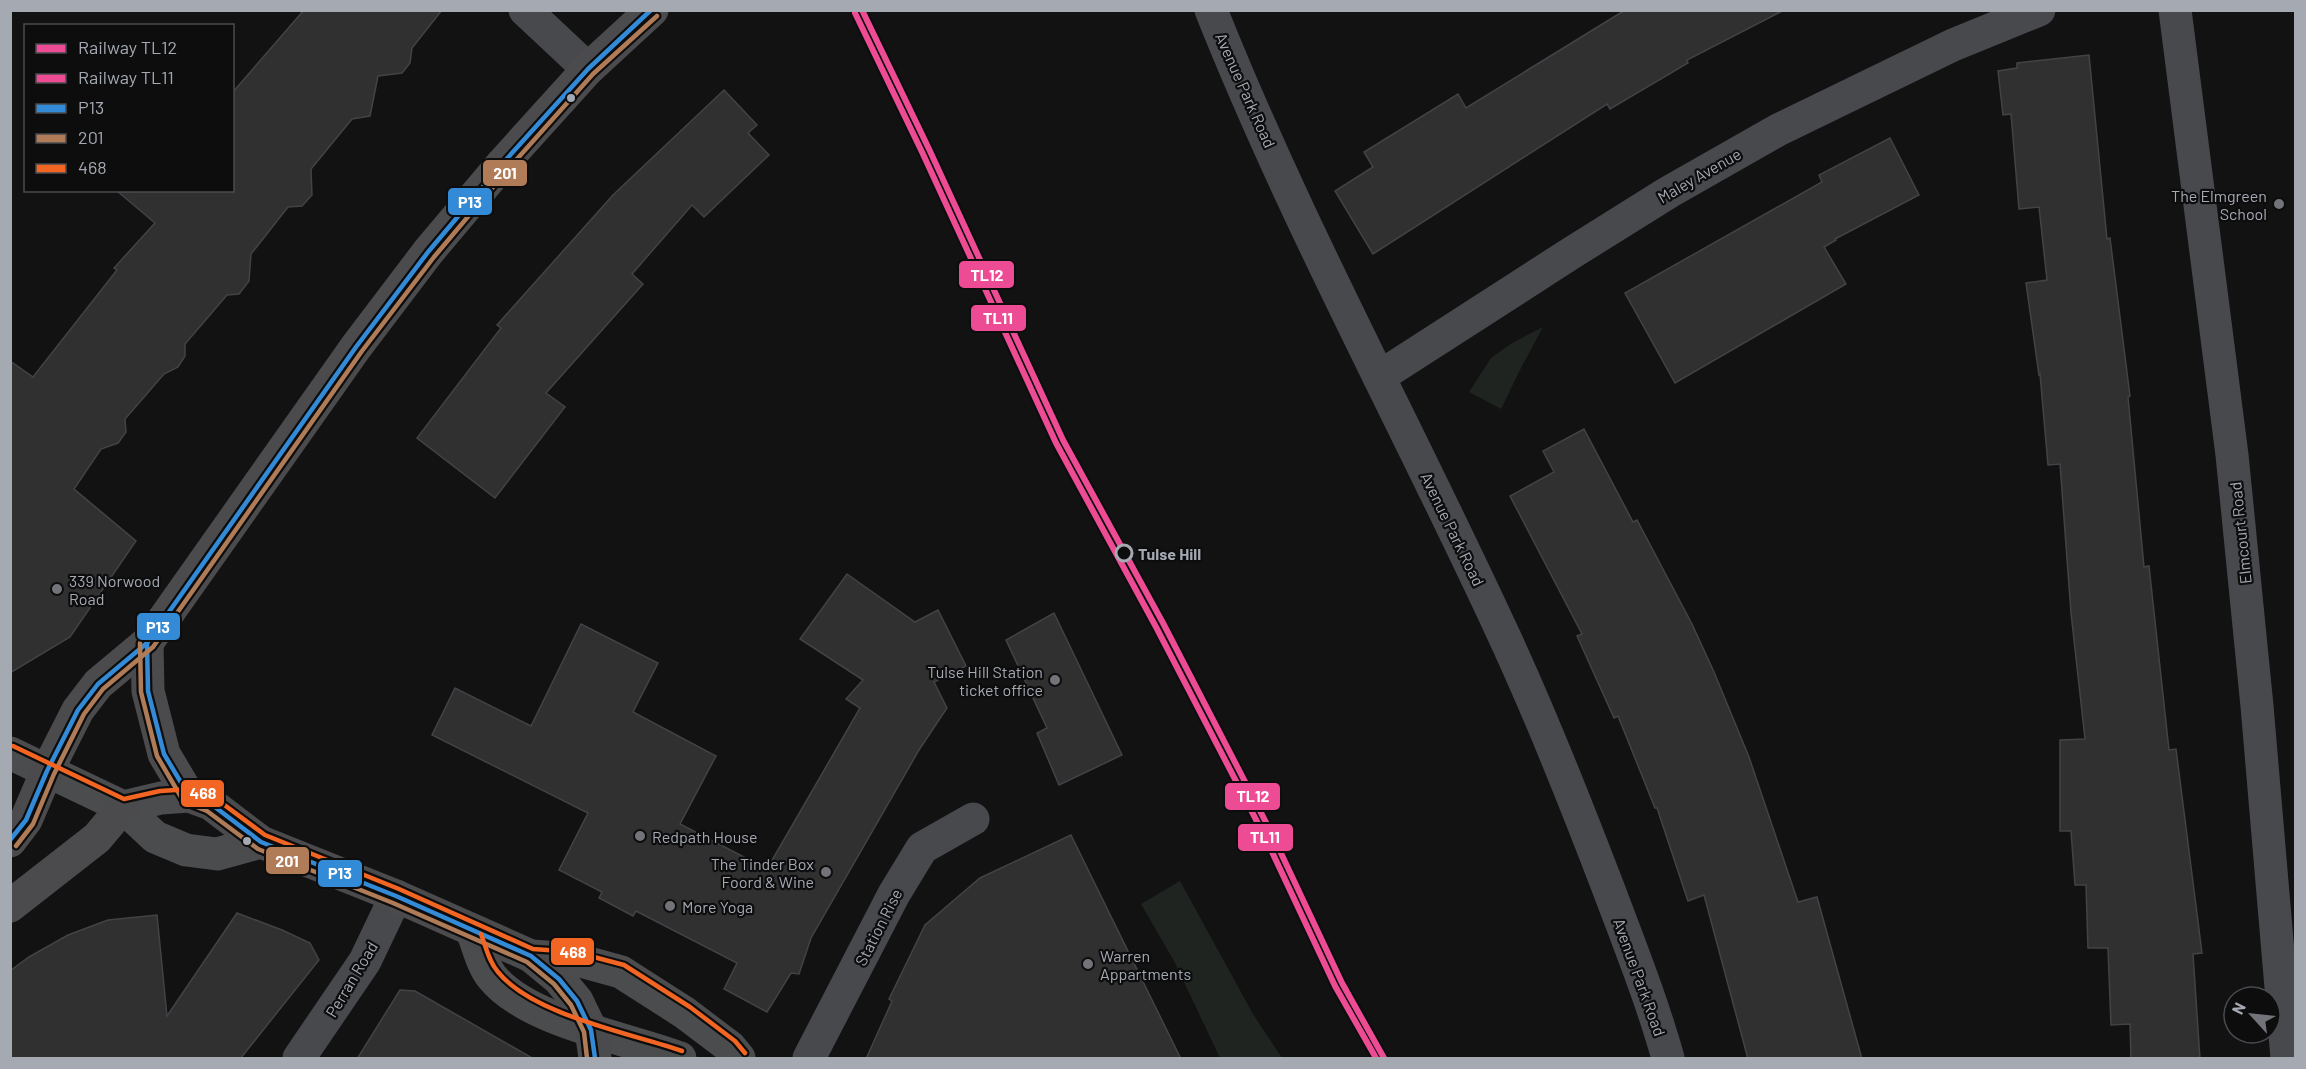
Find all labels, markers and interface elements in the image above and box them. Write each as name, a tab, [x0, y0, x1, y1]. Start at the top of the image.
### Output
legend	[24, 24, 234, 192]
street label: Avenue Park Road	[1212, 29, 1280, 151]
text: Railway TL12	[78, 36, 177, 58]
text: Railway TL11	[78, 66, 174, 88]
unlabelled marker	[565, 92, 577, 104]
text: P13	[78, 96, 104, 118]
text: 201	[78, 126, 104, 148]
street label: Maley Avenue	[1654, 144, 1744, 206]
text: 468	[78, 156, 107, 178]
line badge: 201	[482, 159, 528, 187]
text: 201	[493, 163, 517, 182]
place label: The Elmgreen School	[2171, 186, 2267, 223]
line badge: P13	[447, 187, 493, 216]
text: P13	[458, 192, 482, 211]
marker: The Elmgreen School	[2272, 197, 2286, 211]
line badge: TL12	[958, 260, 1015, 289]
text: TL12	[970, 265, 1004, 284]
line badge: TL11	[970, 304, 1027, 332]
text: TL11	[983, 308, 1013, 327]
street label: Avenue Park Road	[1417, 469, 1489, 589]
street label: Elmcourt Road	[2225, 481, 2255, 585]
marker: Tulse Hill	[1115, 544, 1133, 562]
place label: Tulse Hill	[1138, 544, 1201, 563]
place label: 339 Norwood Road	[69, 571, 160, 608]
marker: 339 Norwood Road	[50, 582, 64, 596]
line badge: P13	[136, 612, 181, 641]
text: P13	[146, 617, 170, 636]
place label: Tulse Hill Station ticket office	[927, 662, 1043, 699]
marker: Tulse Hill Station ticket office	[1048, 673, 1062, 687]
line badge: 468	[180, 779, 225, 808]
line badge: TL12	[1224, 782, 1281, 811]
text: 468	[190, 783, 217, 802]
text: TL12	[1236, 786, 1270, 805]
line badge: TL11	[1237, 823, 1294, 852]
place label: Redpath House	[652, 827, 758, 846]
text: TL11	[1250, 827, 1280, 846]
marker: Redpath House	[633, 829, 647, 843]
unlabelled marker	[241, 835, 253, 847]
line badge: 201	[265, 846, 310, 875]
text: 201	[275, 851, 299, 870]
place label: The Tinder Box Foord & Wine	[711, 854, 814, 891]
line badge: P13	[317, 859, 363, 888]
text: P13	[328, 863, 352, 882]
marker: The Tinder Box Foord & Wine	[819, 865, 833, 879]
street label: Station Rise	[851, 885, 905, 969]
place label: More Yoga	[682, 897, 753, 916]
marker: More Yoga	[663, 899, 677, 913]
street label: Avenue Park Road	[1610, 915, 1670, 1039]
line badge: 468	[550, 937, 595, 966]
street label: Perran Road	[321, 938, 381, 1020]
text: 468	[560, 942, 587, 961]
place label: Warren Appartments	[1100, 946, 1191, 983]
marker: Warren Appartments	[1081, 957, 1095, 971]
north arrow	[2222, 985, 2282, 1045]
text: N	[2227, 999, 2249, 1017]

